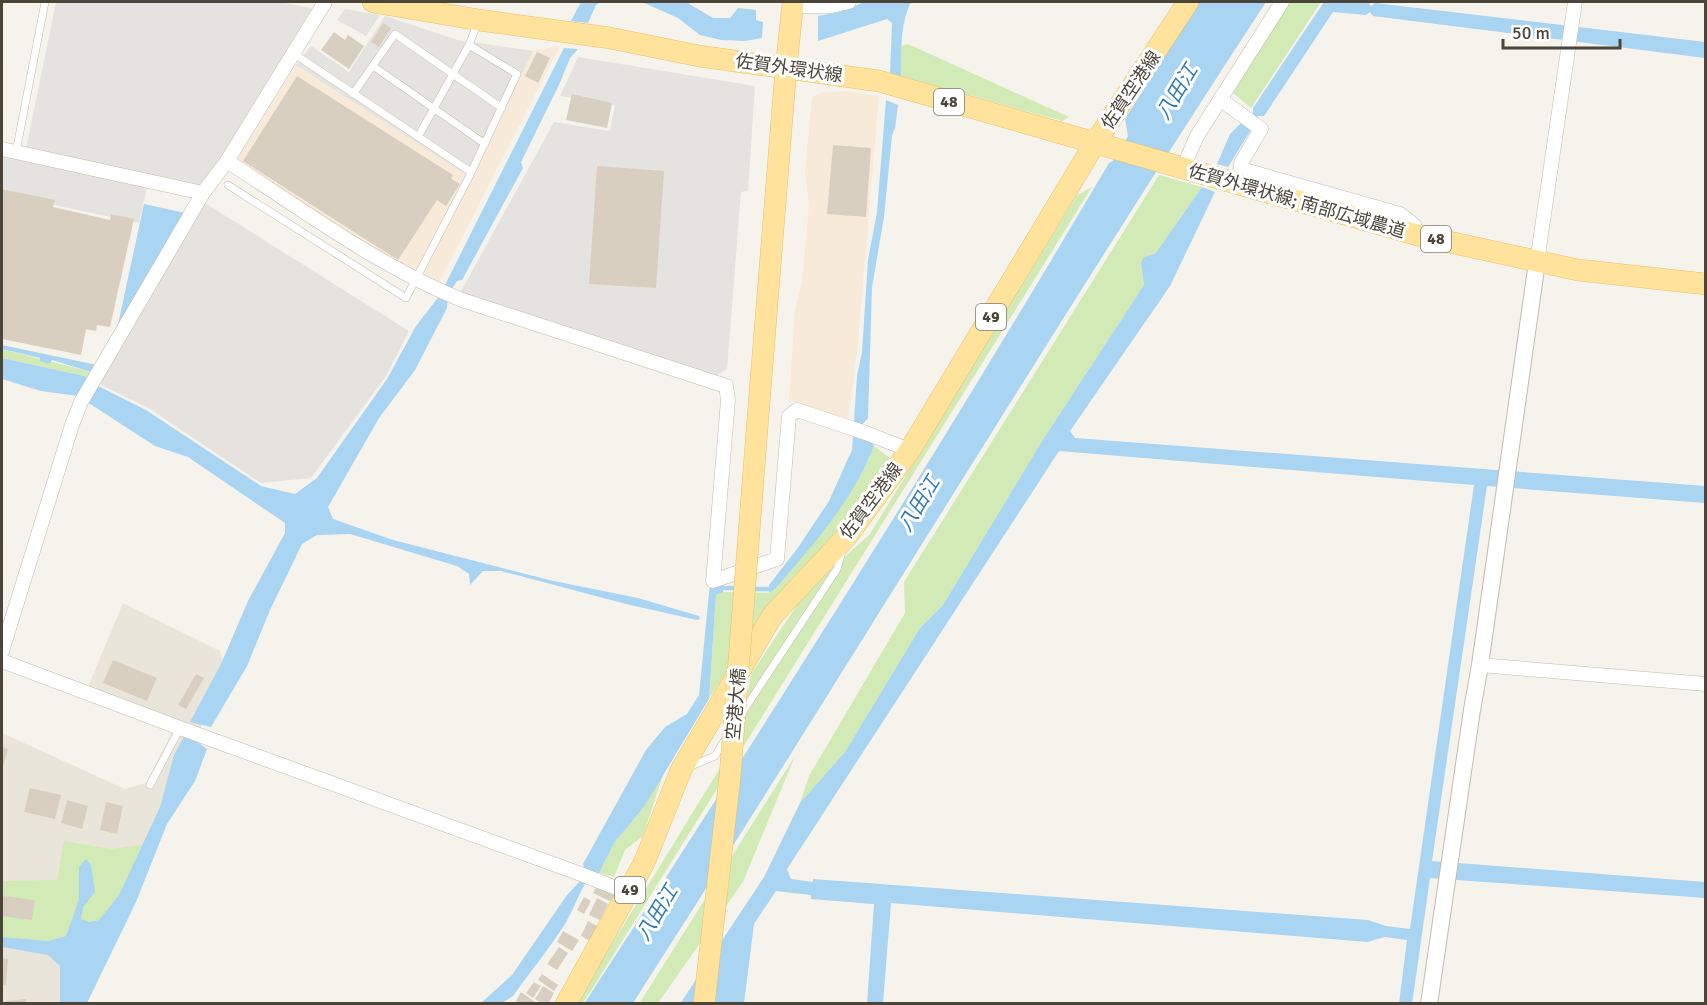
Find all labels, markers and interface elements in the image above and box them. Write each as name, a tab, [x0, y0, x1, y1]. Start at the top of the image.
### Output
scale bar	[1503, 12, 1620, 50]
text: 50 m	[1512, 22, 1550, 44]
street label: 佐賀空港線	[1097, 47, 1165, 133]
street label: 佐賀外環状線	[734, 50, 844, 86]
water label: 八田江	[1151, 58, 1204, 124]
road number: 48	[934, 89, 964, 115]
street label: 佐賀外環状線; 南部広域農道	[1186, 159, 1408, 243]
road number: 48	[1421, 226, 1451, 252]
road number: 49	[976, 304, 1006, 330]
street label: 佐賀空港線	[835, 458, 907, 544]
water label: 八田江	[893, 470, 946, 536]
street label: 空港大橋	[722, 667, 750, 741]
road number: 49	[615, 877, 645, 903]
water label: 八田江	[631, 879, 684, 945]

